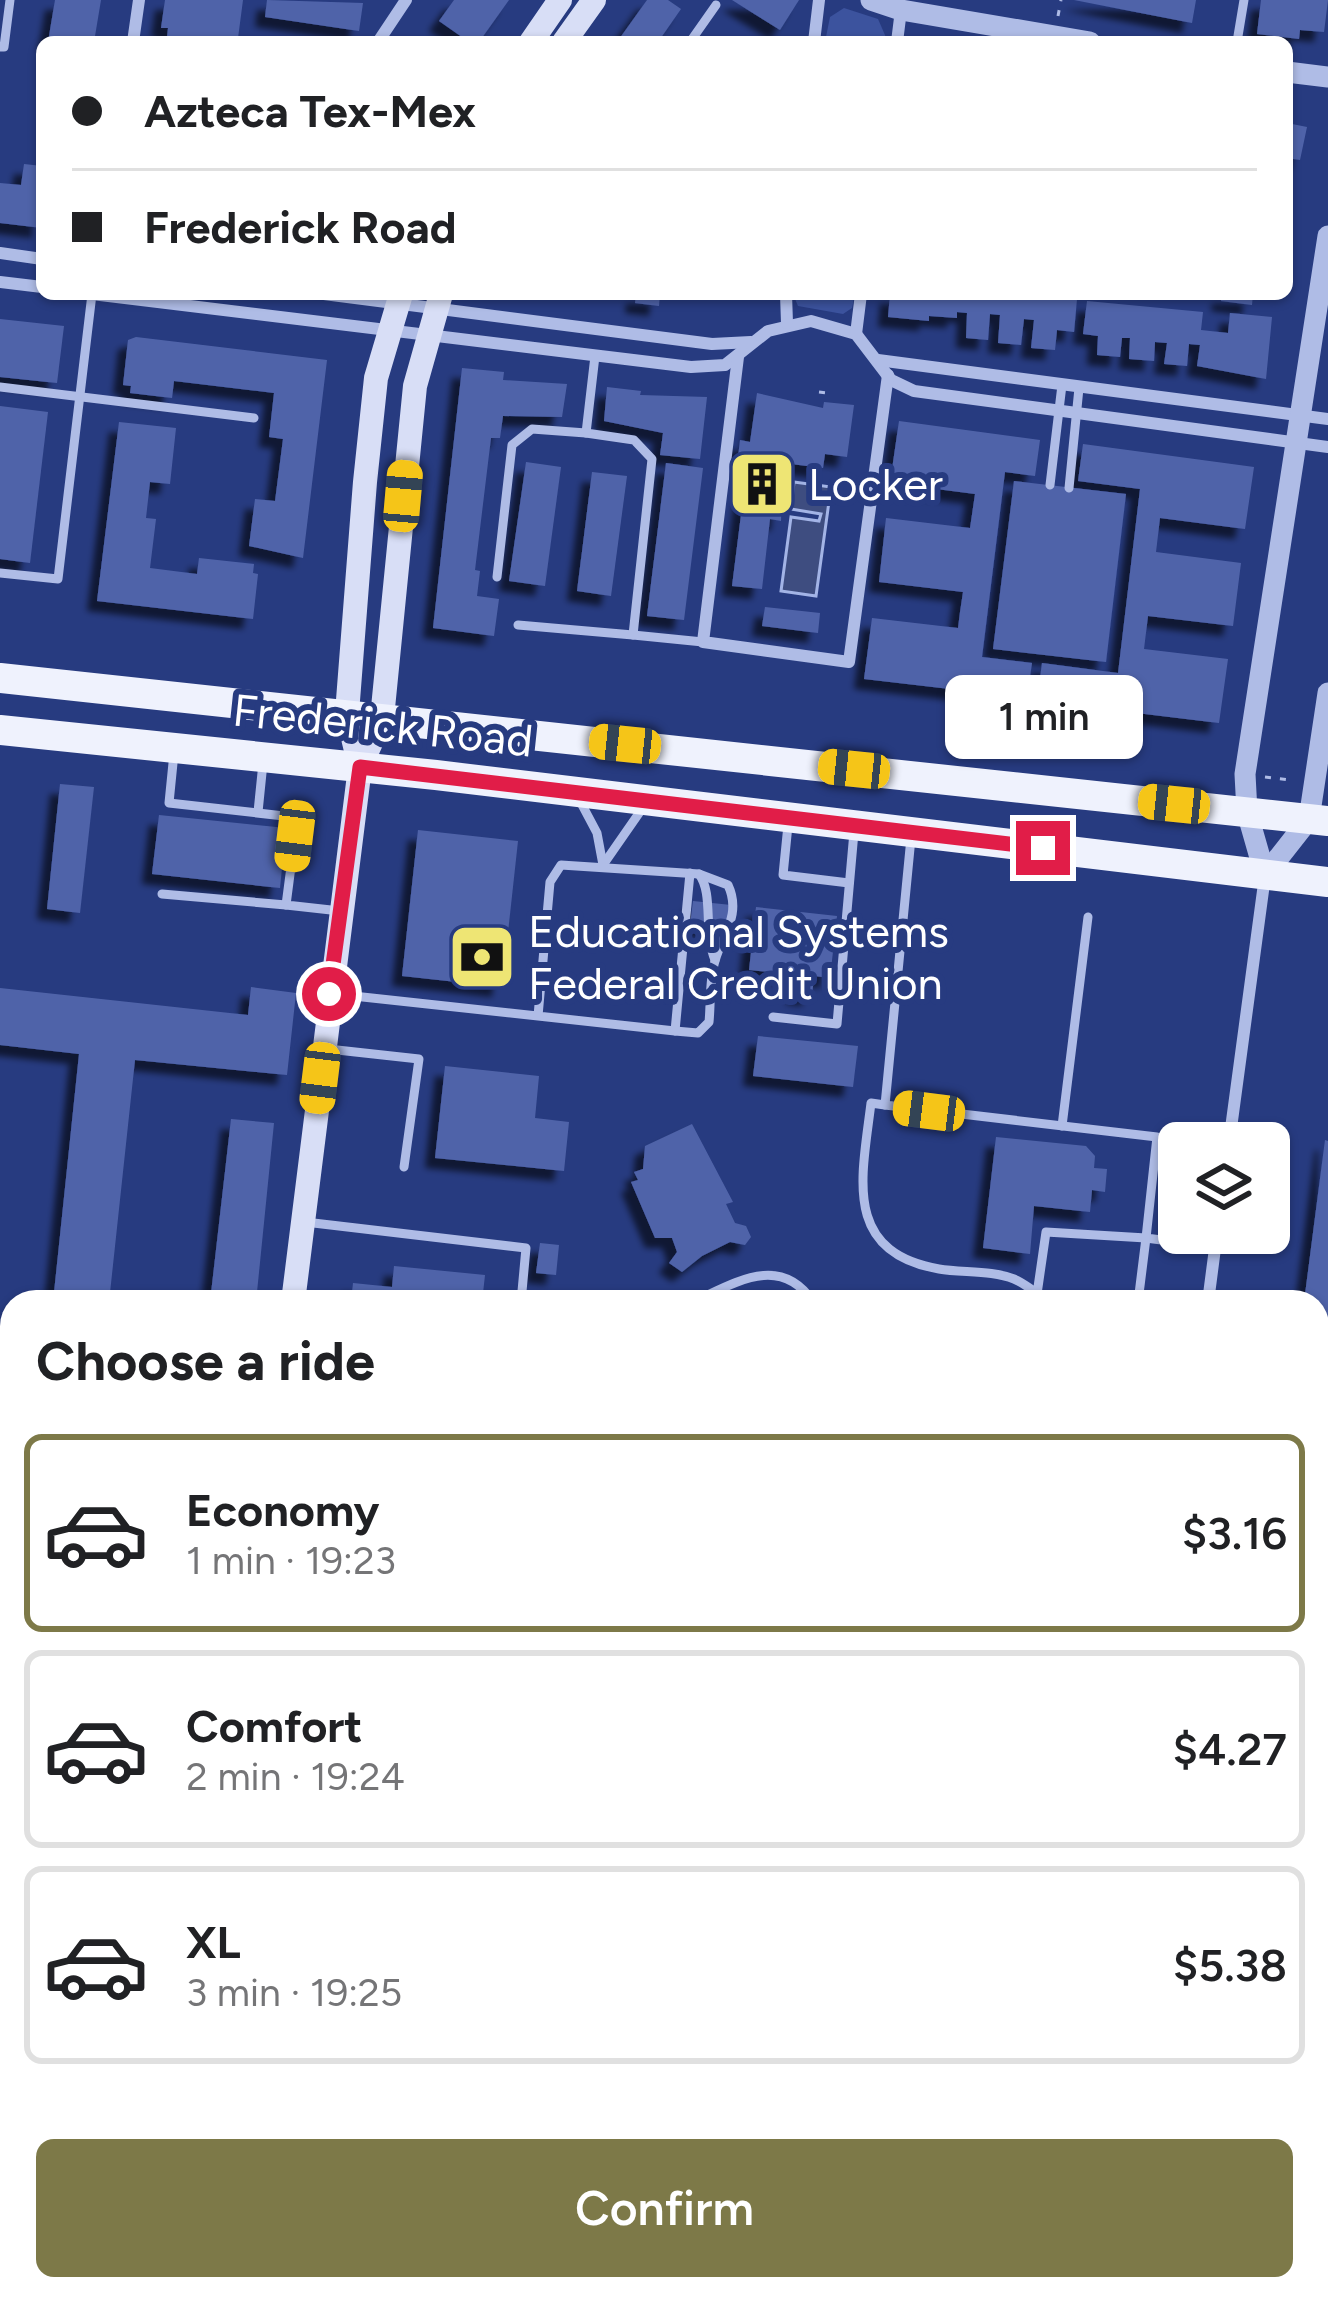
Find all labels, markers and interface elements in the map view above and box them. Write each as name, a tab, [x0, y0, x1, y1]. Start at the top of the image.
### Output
text: Azteca Tex-Mex	[144, 84, 476, 138]
text: Frederick Road	[144, 200, 456, 254]
building icon: Locker	[727, 449, 797, 519]
place label: Locker	[808, 457, 943, 511]
car	[382, 459, 424, 533]
callout: 1 min	[944, 674, 1142, 758]
street label: Frederick Road	[230, 682, 536, 768]
text: 1 min	[998, 693, 1090, 740]
car	[587, 722, 663, 766]
car	[816, 747, 892, 791]
car	[1136, 782, 1212, 826]
car	[273, 798, 317, 874]
route end	[1016, 821, 1070, 875]
place label: Educational Systems Federal Credit Union	[528, 904, 949, 1010]
bank icon: Educational Systems Federal Credit Union	[447, 922, 517, 992]
route start	[302, 967, 356, 1021]
car	[298, 1040, 342, 1116]
car	[891, 1089, 967, 1133]
map controls	[1158, 1122, 1290, 1254]
button: layers	[1158, 1122, 1290, 1254]
text: Choose a ride	[36, 1329, 375, 1394]
icon: car	[42, 1479, 150, 1587]
text: Economy	[186, 1483, 379, 1537]
text: $3.16	[1182, 1506, 1287, 1560]
text: 1 min · 19:23	[186, 1537, 396, 1584]
icon: car	[42, 1695, 150, 1803]
text: Comfort	[186, 1699, 362, 1753]
text: $4.27	[1173, 1722, 1287, 1776]
text: 2 min · 19:24	[186, 1753, 405, 1800]
icon: car	[42, 1911, 150, 2019]
text: XL	[186, 1915, 241, 1969]
text: $5.38	[1173, 1938, 1287, 1992]
text: 3 min · 19:25	[186, 1969, 402, 2016]
button: Confirm	[36, 2139, 1293, 2277]

